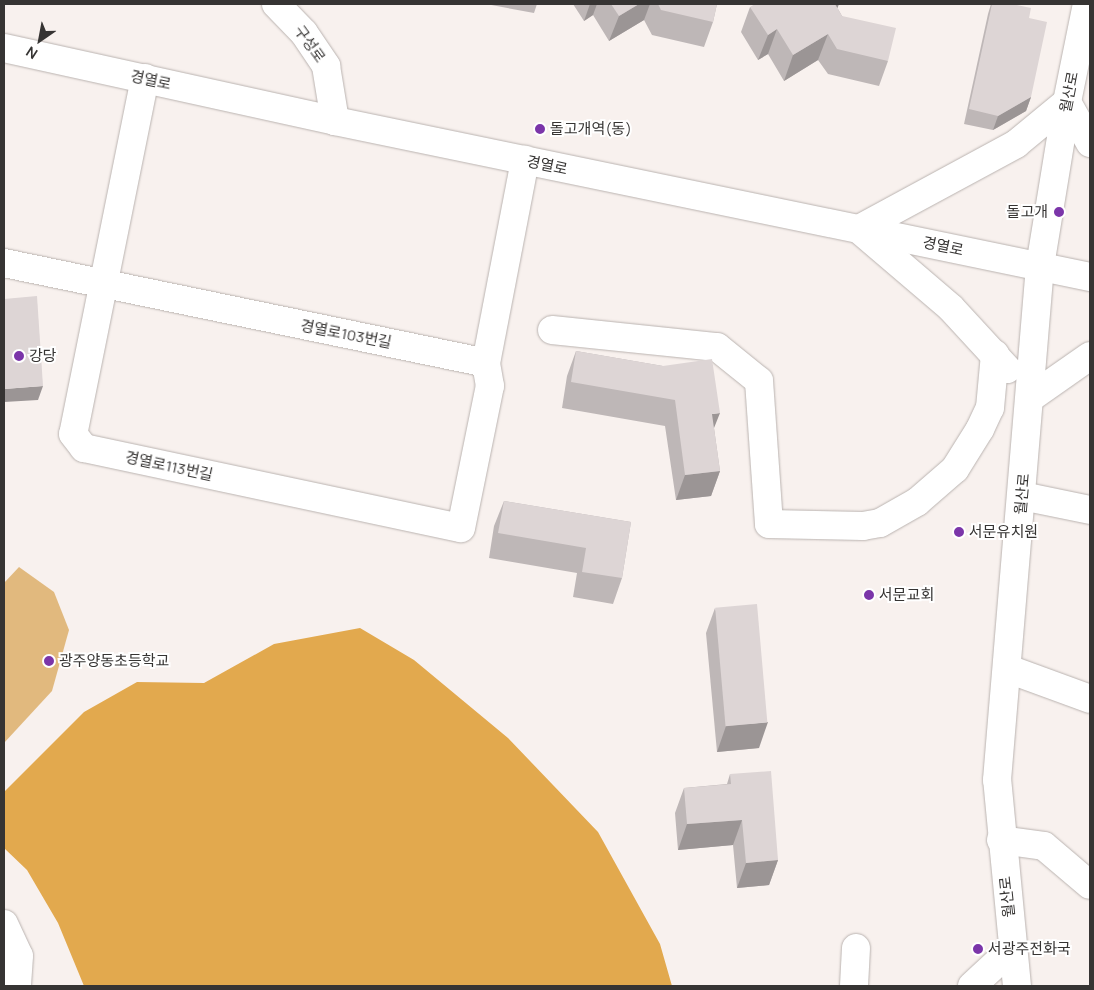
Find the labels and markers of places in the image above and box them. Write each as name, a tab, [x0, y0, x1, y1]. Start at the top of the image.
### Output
place label: 돌고개역(동)	[550, 120, 632, 138]
marker: 돌고개역(동)	[534, 123, 546, 135]
place label: 돌고개	[1007, 203, 1048, 221]
marker: 돌고개	[1052, 205, 1066, 219]
place label: 강당	[29, 347, 57, 365]
marker: 강당	[13, 350, 25, 362]
place label: 서문유치원	[969, 523, 1038, 541]
marker: 서문유치원	[953, 526, 965, 538]
place label: 서문교회	[879, 586, 934, 604]
marker: 서문교회	[863, 589, 875, 601]
place label: 광주양동초등학교	[59, 652, 169, 670]
marker: 광주양동초등학교	[43, 655, 55, 667]
place label: 서광주전화국	[988, 940, 1071, 958]
marker: 서광주전화국	[972, 943, 984, 955]

